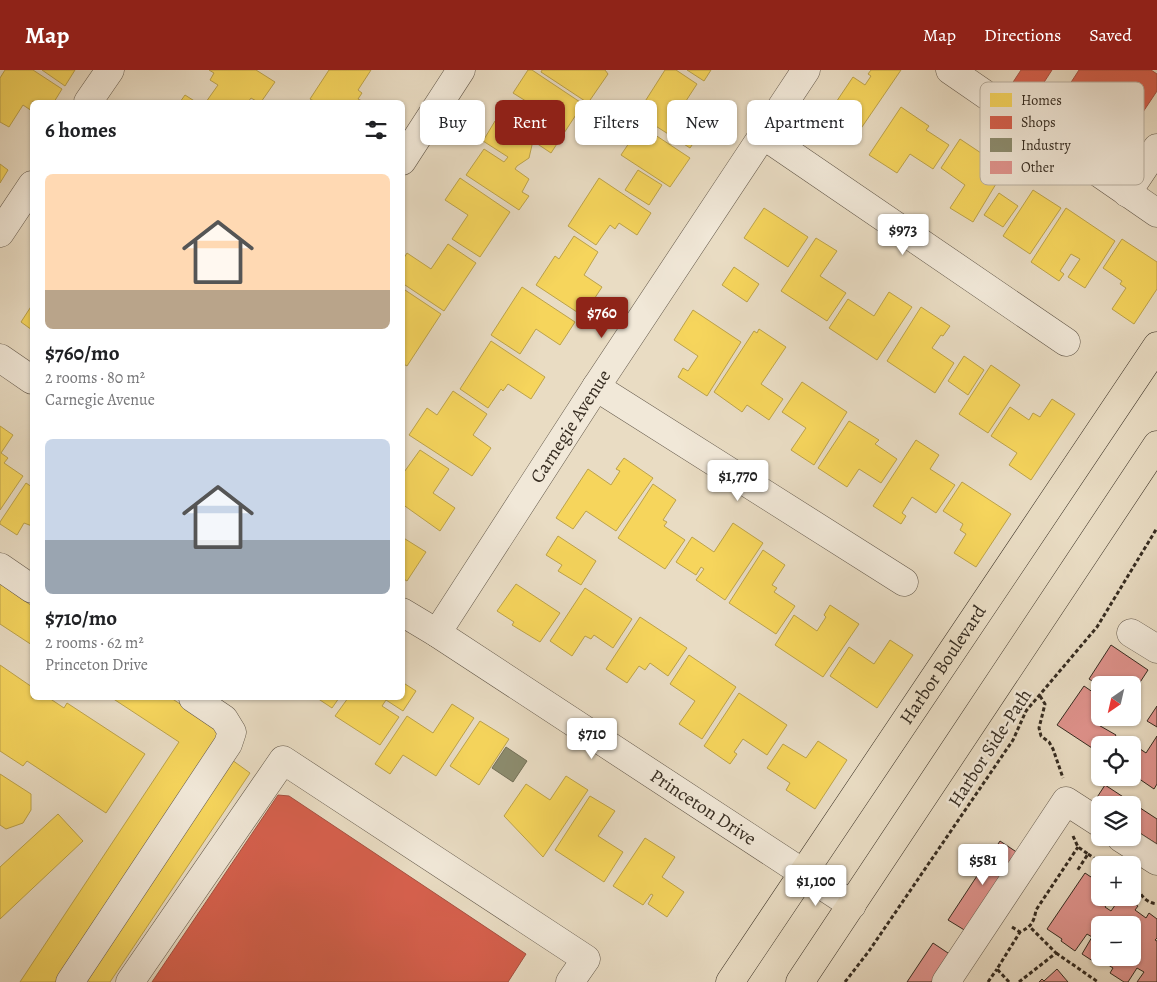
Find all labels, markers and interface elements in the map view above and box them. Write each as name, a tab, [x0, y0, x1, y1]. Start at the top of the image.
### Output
text: Map	[25, 19, 69, 51]
text: Map	[923, 23, 956, 47]
text: Directions	[984, 23, 1061, 47]
text: Saved	[1089, 23, 1132, 47]
legend	[980, 82, 1144, 185]
text: Homes	[1021, 91, 1062, 110]
chip: Buy	[420, 100, 485, 145]
chip: Rent	[495, 100, 565, 145]
chip: Filters	[575, 100, 657, 145]
chip: New	[667, 100, 737, 145]
chip: Apartment	[747, 100, 862, 145]
text: Shops	[1021, 113, 1056, 132]
text: 6 homes	[45, 116, 117, 144]
icon: filters	[362, 116, 390, 144]
text: Industry	[1021, 136, 1071, 155]
text: Other	[1021, 158, 1055, 177]
icon: home	[173, 207, 263, 297]
pin: $973	[873, 214, 933, 256]
text: $973	[889, 219, 917, 241]
pin: $760	[572, 296, 632, 339]
text: $760	[587, 302, 617, 324]
text: $760/mo	[45, 339, 119, 367]
street label: Carnegie Avenue	[524, 364, 617, 488]
text: 2 rooms · 80 m²	[45, 367, 145, 389]
text: Carnegie Avenue	[45, 389, 155, 411]
pin: $1,770	[697, 460, 779, 502]
text: $1,770	[718, 465, 758, 487]
icon: home	[173, 472, 263, 562]
street label: Harbor Boulevard	[893, 599, 993, 730]
text: $710/mo	[45, 604, 117, 632]
text: 2 rooms · 62 m²	[45, 632, 144, 654]
text: Princeton Drive	[45, 654, 148, 676]
north arrow	[1091, 676, 1141, 726]
map controls	[1091, 676, 1141, 966]
street label: Harbor Side-Path	[942, 684, 1038, 812]
pin: $710	[562, 718, 622, 760]
text: $710	[578, 723, 606, 745]
button: locate	[1091, 736, 1141, 786]
street label: Princeton Drive	[645, 763, 761, 852]
button: layers	[1091, 796, 1141, 846]
pin: $581	[953, 844, 1013, 886]
text: $581	[969, 849, 997, 871]
button: +	[1091, 856, 1141, 906]
pin: $1,100	[775, 864, 857, 907]
text: $1,100	[796, 870, 836, 892]
button: −	[1091, 916, 1141, 966]

